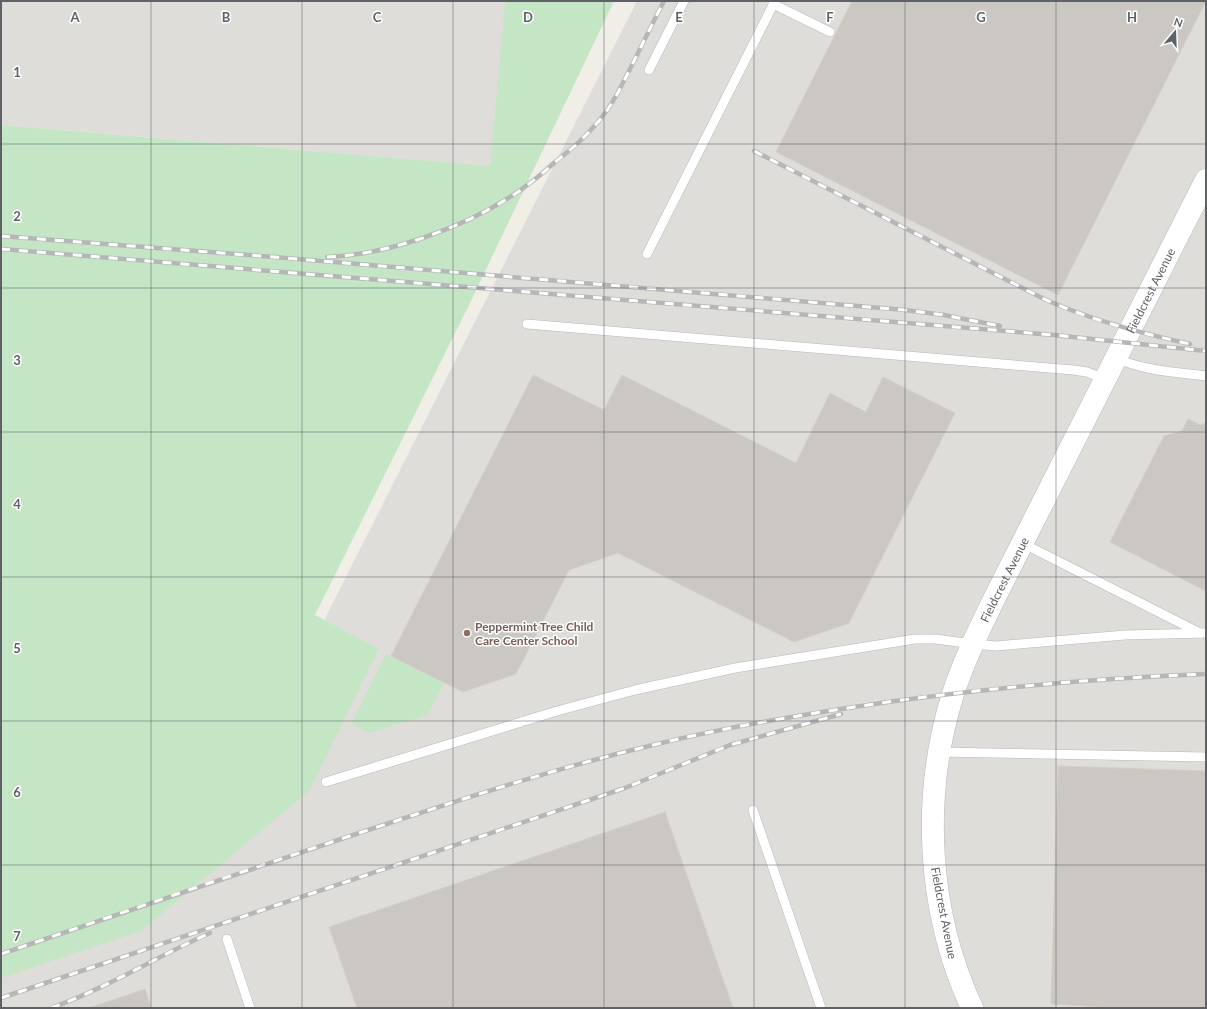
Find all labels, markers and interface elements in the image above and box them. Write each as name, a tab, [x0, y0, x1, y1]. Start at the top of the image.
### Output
text: A	[69, 9, 80, 25]
text: B	[222, 9, 231, 25]
text: C	[373, 9, 382, 25]
text: D	[523, 9, 533, 25]
text: E	[675, 9, 683, 25]
text: F	[826, 9, 834, 25]
text: G	[976, 9, 986, 25]
text: H	[1127, 9, 1137, 25]
north arrow	[1155, 12, 1195, 52]
text: N	[1172, 15, 1185, 30]
text: 1	[13, 64, 21, 80]
text: 2	[13, 208, 21, 224]
street label: Fieldcrest Avenue	[1122, 245, 1178, 336]
text: 3	[13, 352, 21, 368]
text: 4	[13, 496, 21, 512]
street label: Fieldcrest Avenue	[976, 534, 1032, 625]
place label: Peppermint Tree Child Care Center School	[475, 619, 594, 648]
marker: Peppermint Tree Child Care Center School	[462, 628, 472, 638]
text: 5	[13, 640, 21, 656]
text: 6	[13, 784, 21, 800]
street label: Fieldcrest Avenue	[928, 866, 960, 960]
text: 7	[13, 928, 21, 944]

